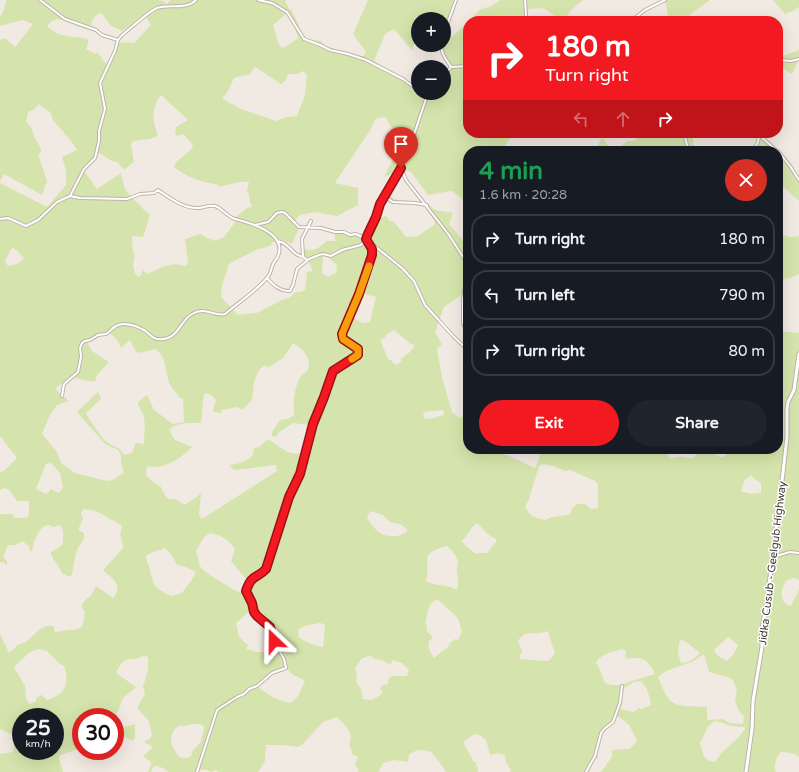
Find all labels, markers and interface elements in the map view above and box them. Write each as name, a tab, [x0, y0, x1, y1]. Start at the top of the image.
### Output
map controls	[411, 12, 451, 100]
button: +	[411, 12, 451, 52]
text: 180 m	[545, 30, 631, 64]
icon: right	[479, 32, 531, 84]
button: −	[411, 60, 451, 100]
text: Turn right	[545, 64, 629, 86]
icon: left	[570, 108, 592, 130]
icon: ahead	[612, 108, 634, 130]
icon: right	[654, 108, 676, 130]
pin	[384, 127, 418, 168]
icon: arrive	[390, 133, 412, 155]
text: 4 min	[479, 157, 543, 186]
button: close	[725, 159, 767, 201]
text: 1.6 km · 20:28	[479, 187, 567, 203]
icon: right	[481, 228, 503, 250]
text: Turn right	[515, 230, 585, 248]
text: 180 m	[719, 230, 765, 248]
icon: left	[481, 284, 503, 306]
text: Turn left	[515, 286, 575, 304]
text: 790 m	[719, 286, 765, 304]
icon: right	[481, 340, 503, 362]
text: Turn right	[515, 342, 585, 360]
text: 80 m	[728, 342, 765, 360]
button: Exit	[479, 400, 619, 446]
button: Share	[627, 400, 767, 446]
street label: Jidka Cusub - Geelgub Highway	[756, 480, 789, 646]
position arrow	[253, 620, 295, 662]
speed limit sign: 30	[72, 708, 124, 760]
text: 25	[25, 717, 51, 741]
text: km/h	[25, 738, 51, 750]

